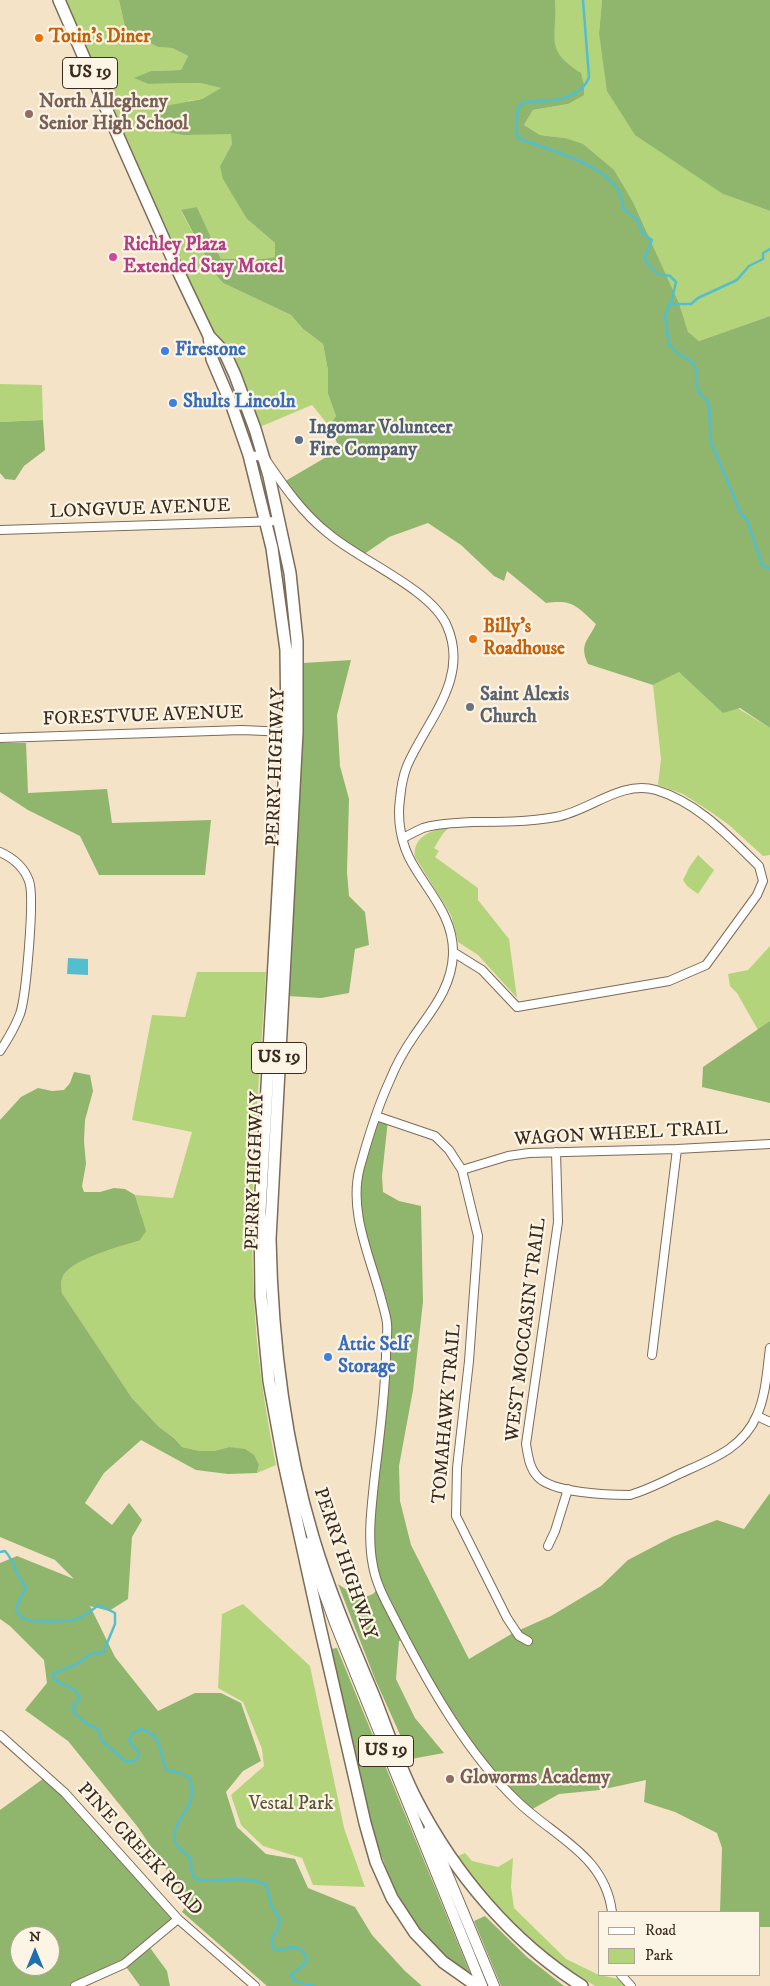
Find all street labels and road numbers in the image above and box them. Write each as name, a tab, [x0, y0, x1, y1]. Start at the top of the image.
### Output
road number: US 19	[62, 58, 118, 88]
street label: LONGVUE AVENUE	[49, 495, 231, 525]
street label: PERRY HIGHWAY	[263, 687, 291, 847]
street label: FORESTVUE AVENUE	[42, 702, 244, 732]
road number: US 19	[252, 1042, 306, 1074]
street label: PERRY HIGHWAY	[242, 1091, 270, 1251]
street label: WAGON WHEEL TRAIL	[514, 1118, 728, 1152]
street label: WEST MOCCASIN TRAIL	[502, 1217, 552, 1443]
street label: TOMAHAWK TRAIL	[429, 1323, 467, 1505]
street label: PERRY HIGHWAY	[307, 1485, 381, 1643]
road number: US 19	[358, 1735, 414, 1766]
street label: PINE CREEK ROAD	[71, 1779, 207, 1921]

